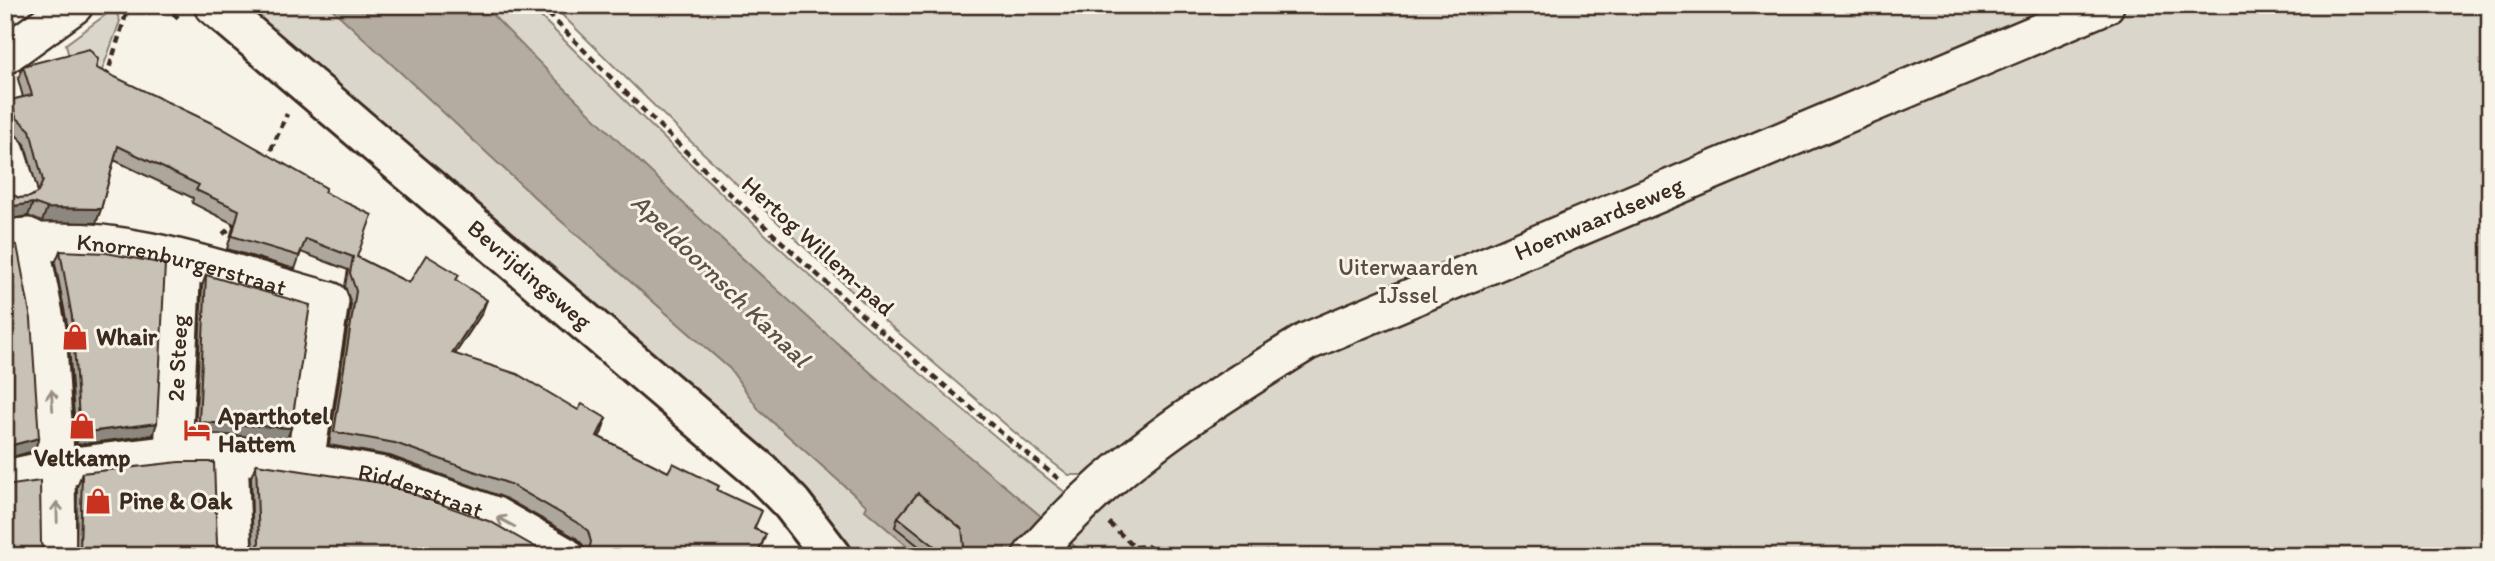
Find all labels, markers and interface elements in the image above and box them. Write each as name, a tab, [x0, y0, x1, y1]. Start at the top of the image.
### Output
street label: Hoenwaardseweg	[1510, 169, 1688, 266]
street label: Hertog Willem-pad	[736, 170, 901, 322]
water label: Apeldoornsch Kanaal	[625, 186, 818, 375]
street label: Bevrijdingsweg	[462, 213, 599, 336]
street label: Knorrenburgerstraat	[76, 227, 290, 302]
park label: Uiterwaarden IJssel	[1338, 252, 1478, 309]
street label: 2e Steeg	[160, 313, 194, 402]
shop icon: Whair	[60, 322, 90, 352]
place label: Whair	[96, 322, 158, 351]
one-way arrow	[45, 389, 58, 412]
place label: Aparthotel Hattem	[217, 401, 329, 458]
shop icon: Veltkamp	[67, 411, 97, 441]
hotel icon: Aparthotel Hattem	[182, 415, 212, 445]
place label: Veltkamp	[34, 443, 130, 473]
street label: Ridderstraat	[356, 457, 488, 525]
shop icon: Pine & Oak	[83, 486, 113, 516]
place label: Pine & Oak	[119, 486, 233, 515]
one-way arrow	[50, 501, 64, 524]
one-way arrow	[496, 515, 517, 528]

